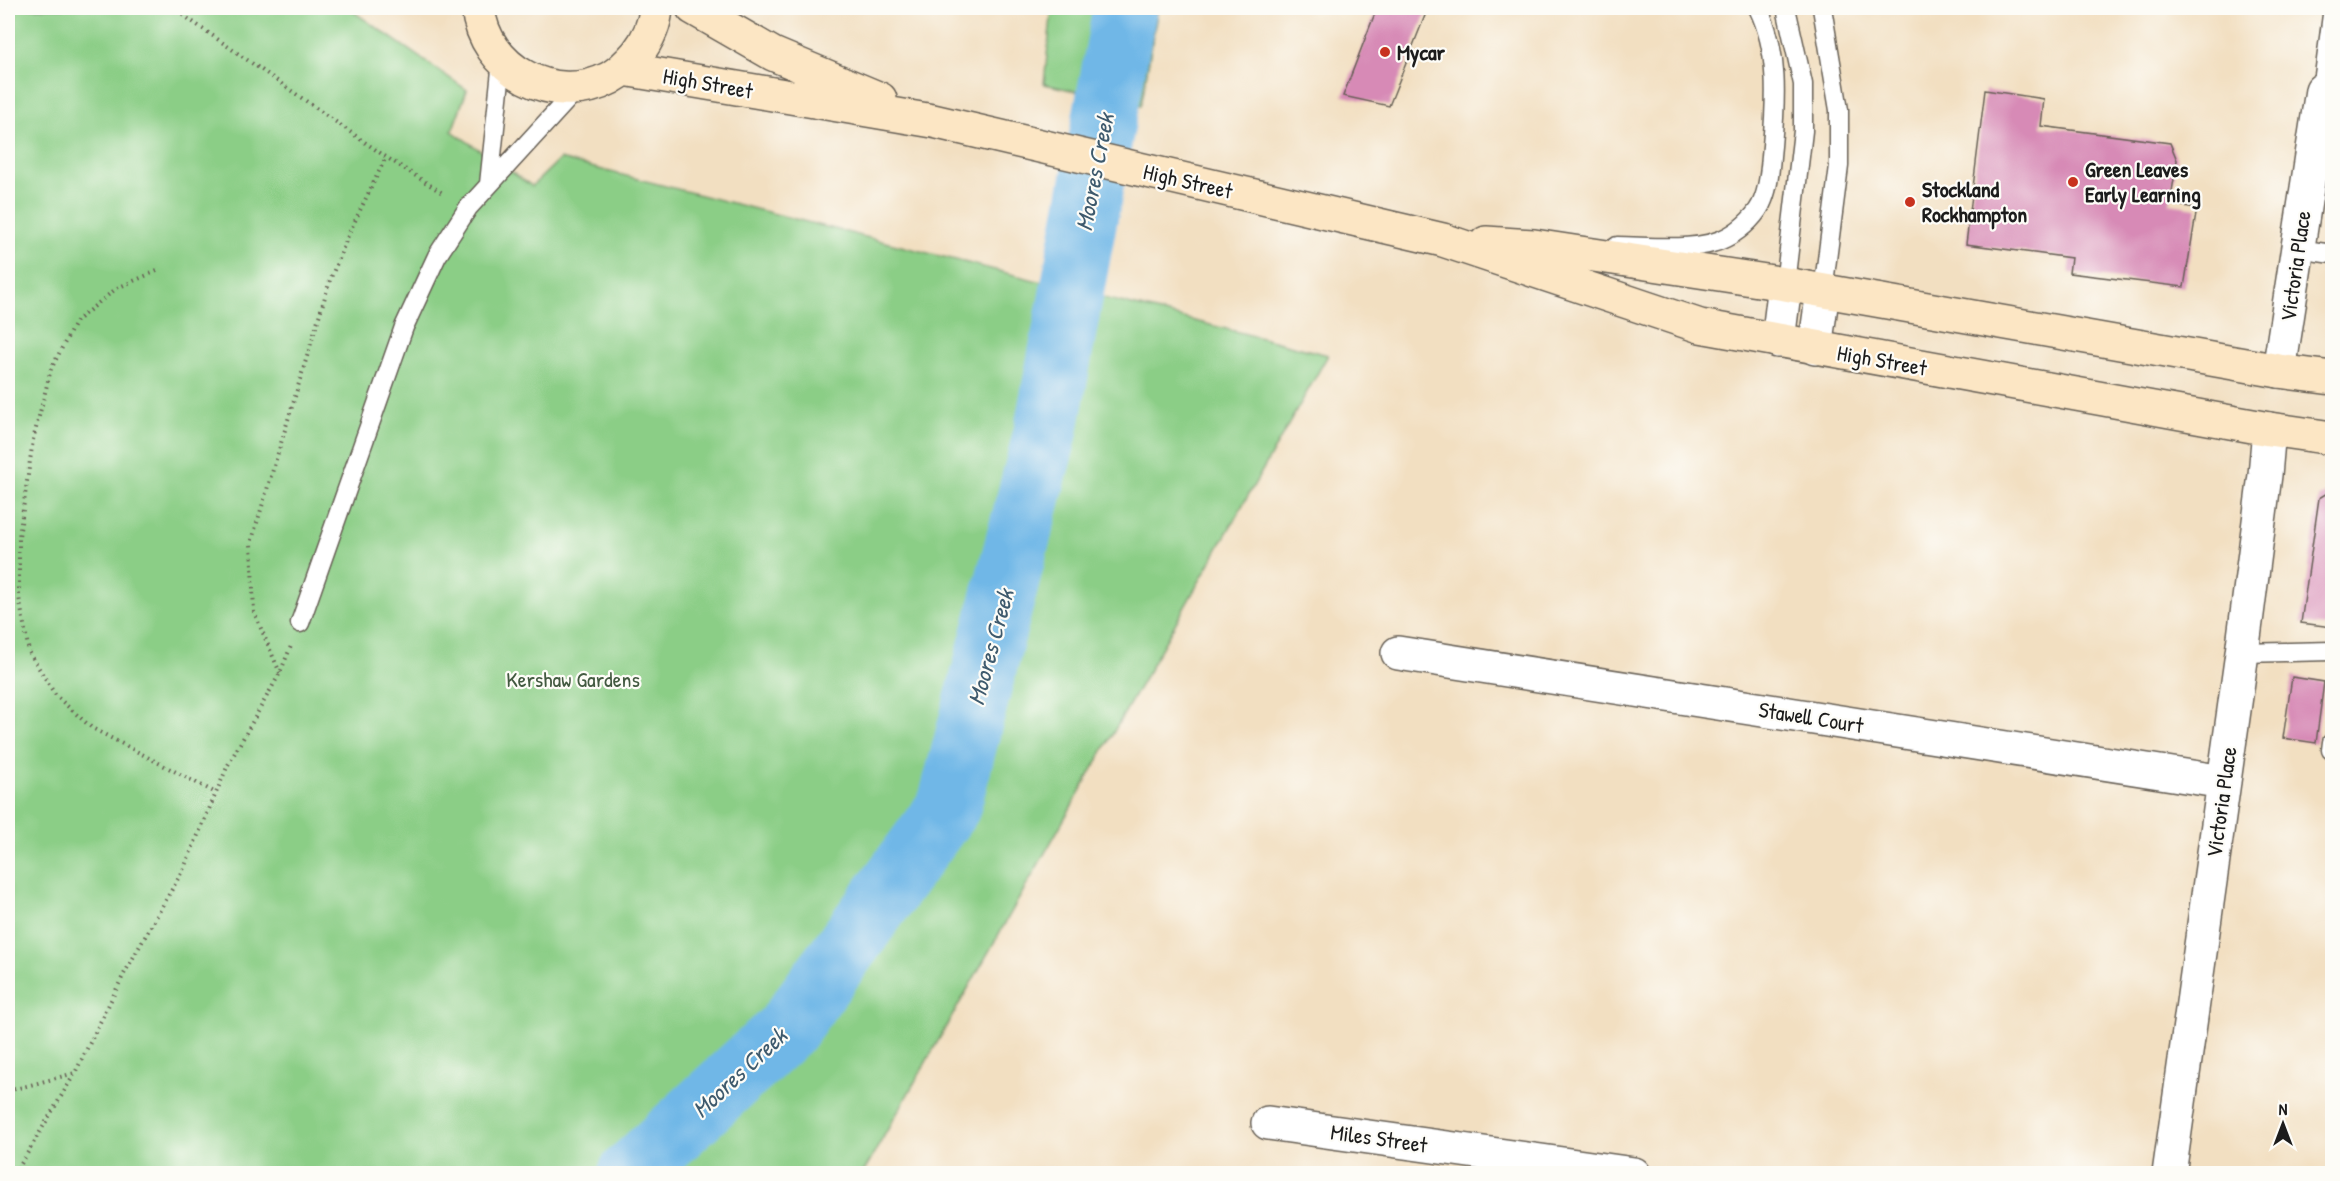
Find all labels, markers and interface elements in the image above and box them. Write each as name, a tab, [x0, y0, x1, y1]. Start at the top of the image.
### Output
place label: Mycar	[1397, 37, 1446, 68]
marker: Mycar	[1378, 45, 1392, 59]
street label: High Street	[661, 60, 756, 106]
water label: Moores Creek	[1067, 109, 1121, 233]
place label: Green Leaves Early Learning	[2085, 154, 2201, 210]
street label: High Street	[1141, 156, 1236, 206]
place label: Stockland Rockhampton	[1922, 174, 2027, 230]
marker: Green Leaves Early Learning	[2066, 175, 2080, 189]
marker: Stockland Rockhampton	[1903, 195, 1917, 209]
street label: Victoria Place	[2272, 208, 2318, 323]
street label: High Street	[1835, 337, 1930, 383]
water label: Moores Creek	[959, 584, 1021, 708]
park label: Kershaw Gardens	[506, 664, 640, 694]
street label: Stawell Court	[1757, 694, 1866, 740]
street label: Victoria Place	[2198, 744, 2244, 859]
water label: Moores Creek	[685, 1018, 795, 1124]
north arrow	[2253, 1094, 2313, 1154]
text: N	[2279, 1098, 2288, 1120]
street label: Miles Street	[1329, 1116, 1430, 1160]

